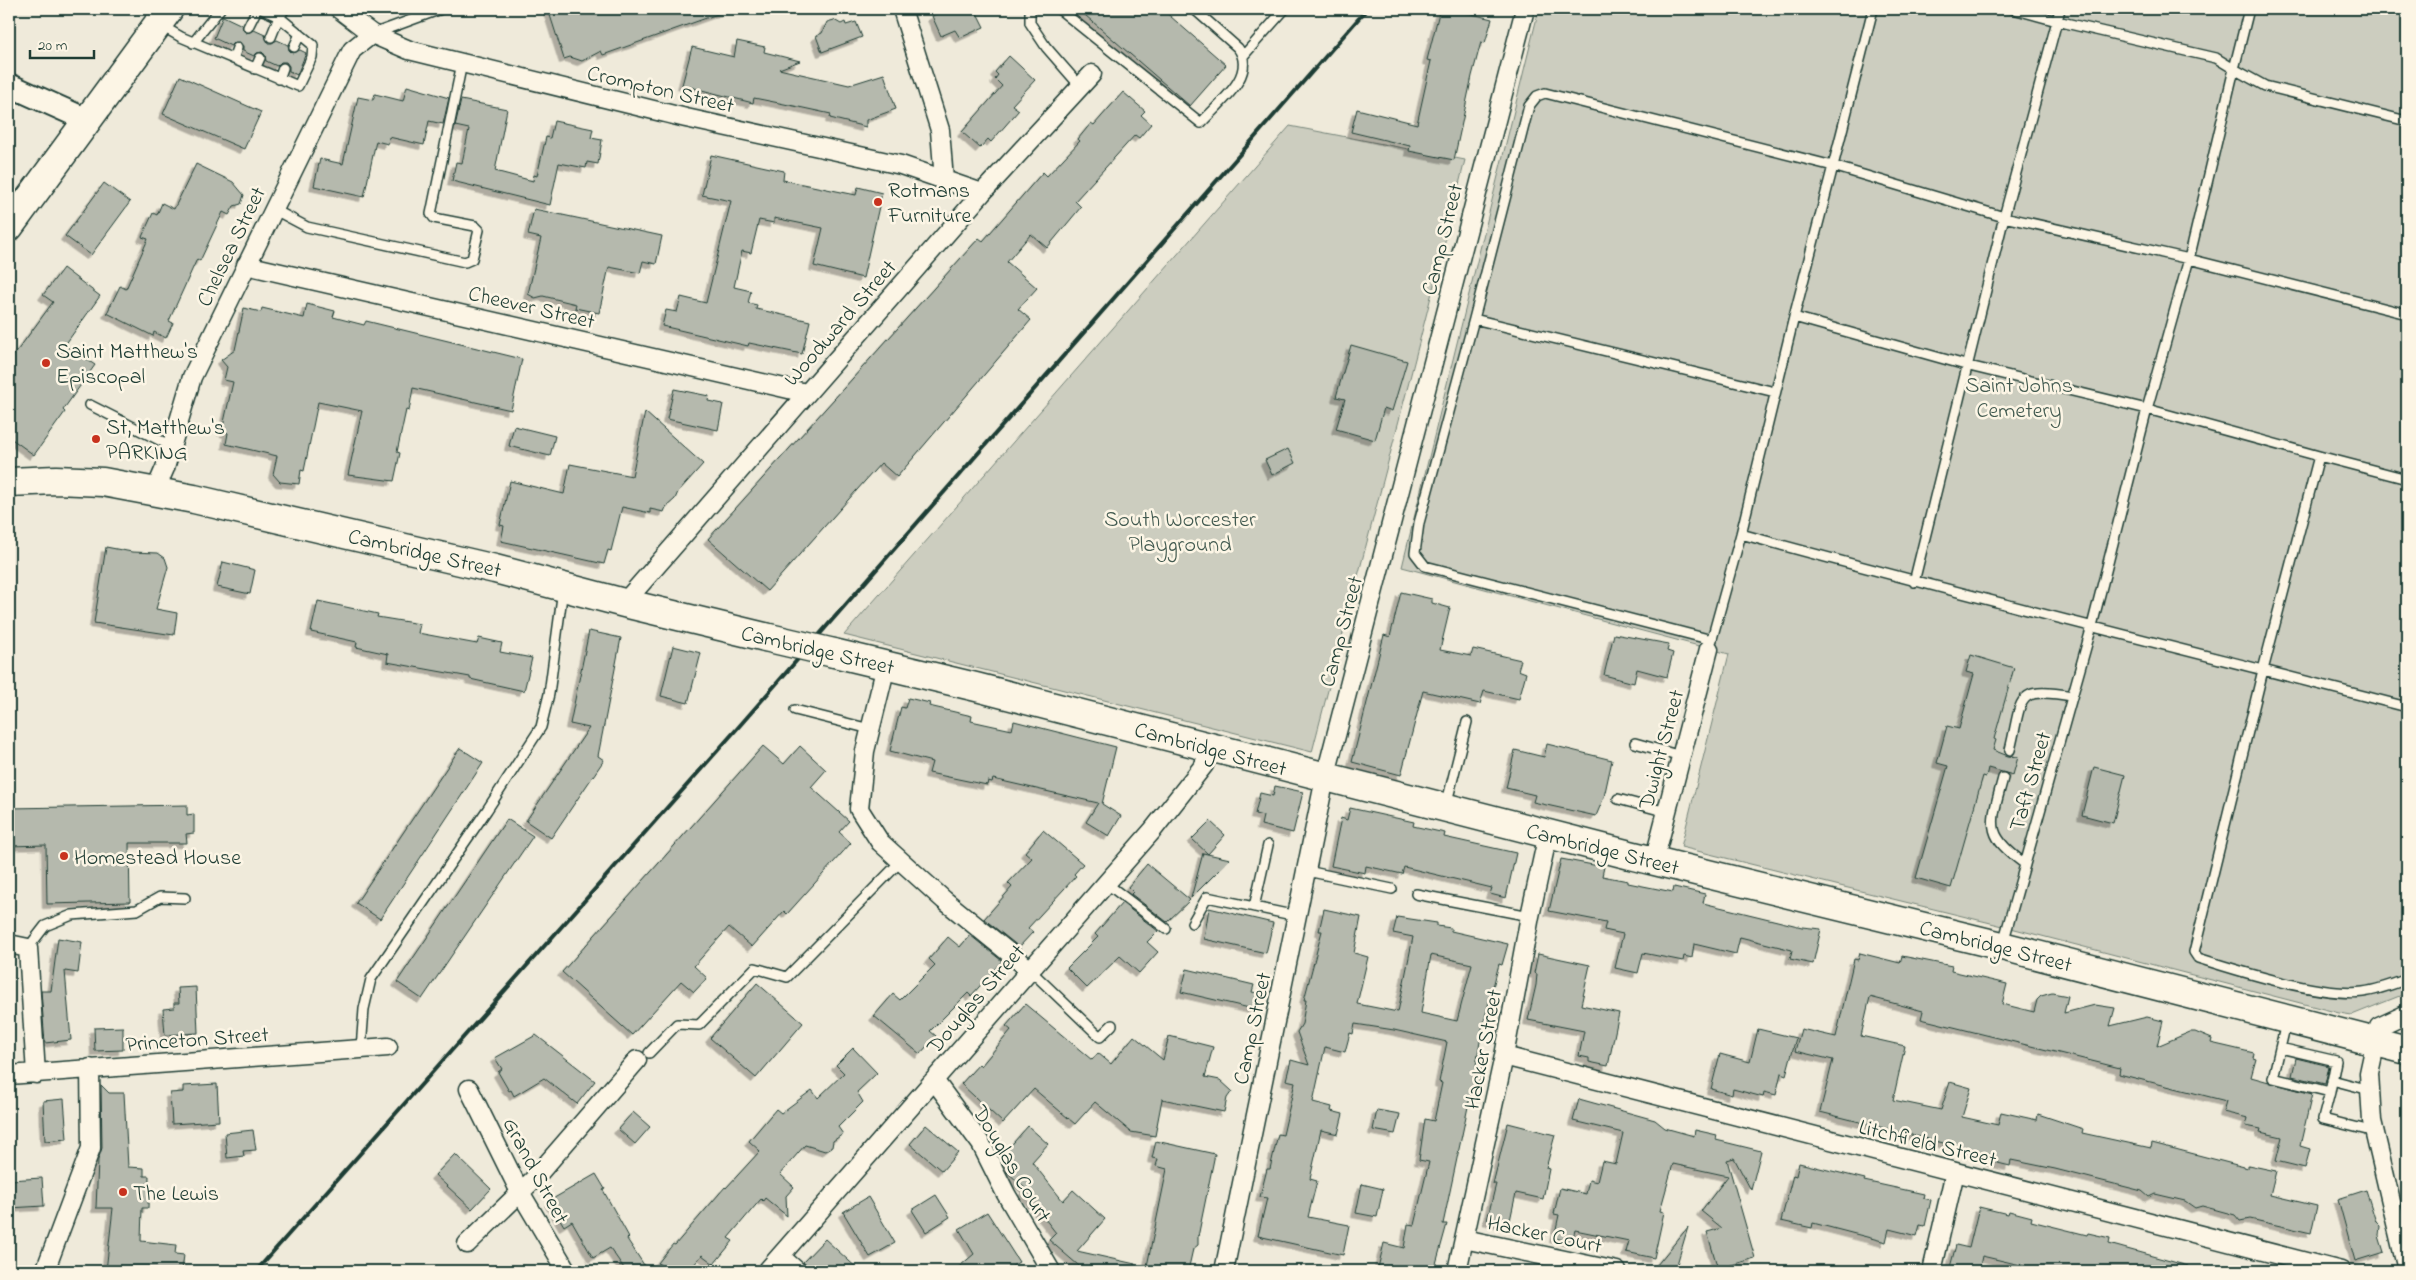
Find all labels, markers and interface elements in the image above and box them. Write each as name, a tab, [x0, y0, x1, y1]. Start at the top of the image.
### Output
scale bar	[30, 28, 94, 60]
text: 20 m	[38, 35, 68, 57]
street label: Crompton Street	[584, 58, 738, 124]
place label: Rotmans Furniture	[887, 176, 972, 233]
street label: Camp Street	[1415, 180, 1473, 299]
street label: Chelsea Street	[190, 181, 276, 313]
marker: Rotmans Furniture	[872, 196, 884, 208]
street label: Woodward Street	[777, 253, 906, 394]
street label: Cheever Street	[465, 279, 598, 339]
place label: Saint Matthew's Episcopal	[56, 337, 198, 394]
marker: Saint Matthew's Episcopal	[40, 357, 52, 369]
park label: Saint Johns Cemetery	[1965, 371, 2073, 429]
place label: St, Matthew's PARKING	[106, 413, 225, 470]
marker: St, Matthew's PARKING	[90, 433, 102, 445]
park label: South Worcester Playground	[1104, 505, 1256, 563]
street label: Cambridge Street	[344, 522, 505, 589]
street label: Camp Street	[1313, 572, 1373, 691]
street label: Cambridge Street	[737, 619, 898, 686]
street label: Dwight Street	[1631, 686, 1695, 814]
street label: Cambridge Street	[1130, 715, 1291, 788]
street label: Taft Street	[2002, 728, 2062, 835]
street label: Cambridge Street	[1522, 816, 1683, 886]
place label: Homestead House	[74, 843, 241, 875]
marker: Homestead House	[58, 850, 70, 862]
street label: Cambridge Street	[1915, 913, 2076, 983]
street label: Douglas Street	[920, 937, 1035, 1064]
street label: Camp Street	[1226, 969, 1282, 1088]
street label: Hacker Street	[1458, 986, 1512, 1112]
street label: Princeton Street	[125, 1020, 270, 1062]
street label: Douglas Court	[961, 1099, 1058, 1230]
street label: Grand Street	[493, 1112, 576, 1231]
street label: Litchfield Street	[1855, 1112, 2000, 1178]
place label: The Lewis	[133, 1179, 219, 1211]
marker: The Lewis	[117, 1186, 129, 1198]
street label: Hacker Court	[1484, 1208, 1605, 1264]

